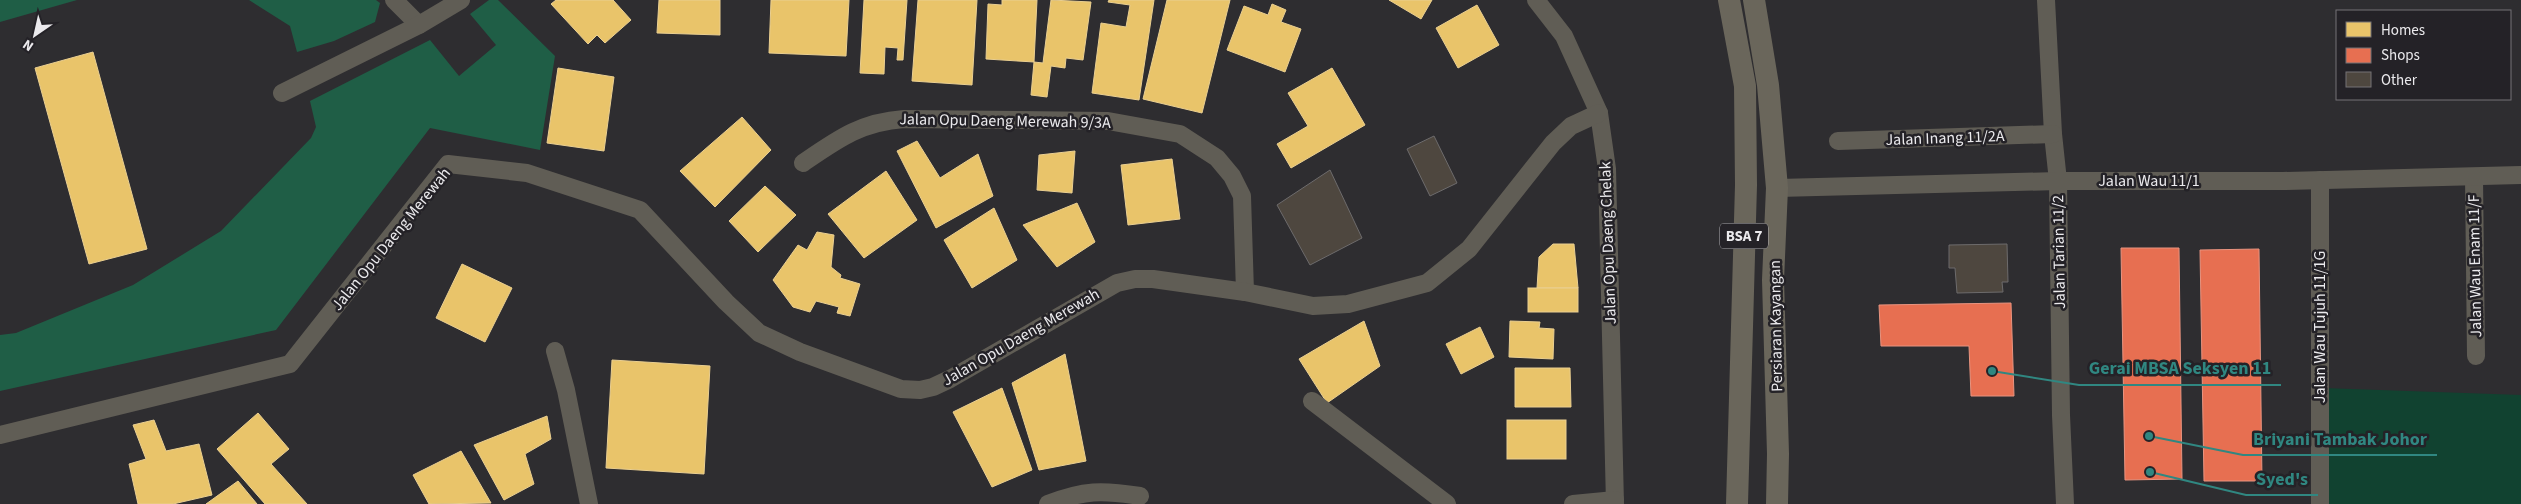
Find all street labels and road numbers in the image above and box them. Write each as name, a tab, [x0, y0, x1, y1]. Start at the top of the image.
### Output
street label: Jalan Opu Daeng Merewah 9/3A	[899, 108, 1111, 134]
street label: Jalan Inang 11/2A	[1885, 125, 2005, 151]
street label: Jalan Opu Daeng Chelak	[1594, 161, 1622, 325]
street label: Jalan Opu Daeng Merewah	[326, 163, 456, 315]
street label: Jalan Wau 11/1	[2098, 170, 2200, 192]
street label: Jalan Wau Enam 11/F	[2463, 194, 2487, 338]
street label: Jalan Tarian 11/2	[2047, 195, 2071, 309]
road number: BSA 7	[1720, 224, 1768, 248]
street label: Jalan Wau Tujuh 11/1G	[2309, 251, 2331, 403]
street label: Persiaran Kayangan	[1764, 260, 1788, 392]
street label: Jalan Opu Daeng Merewah	[938, 283, 1104, 391]

